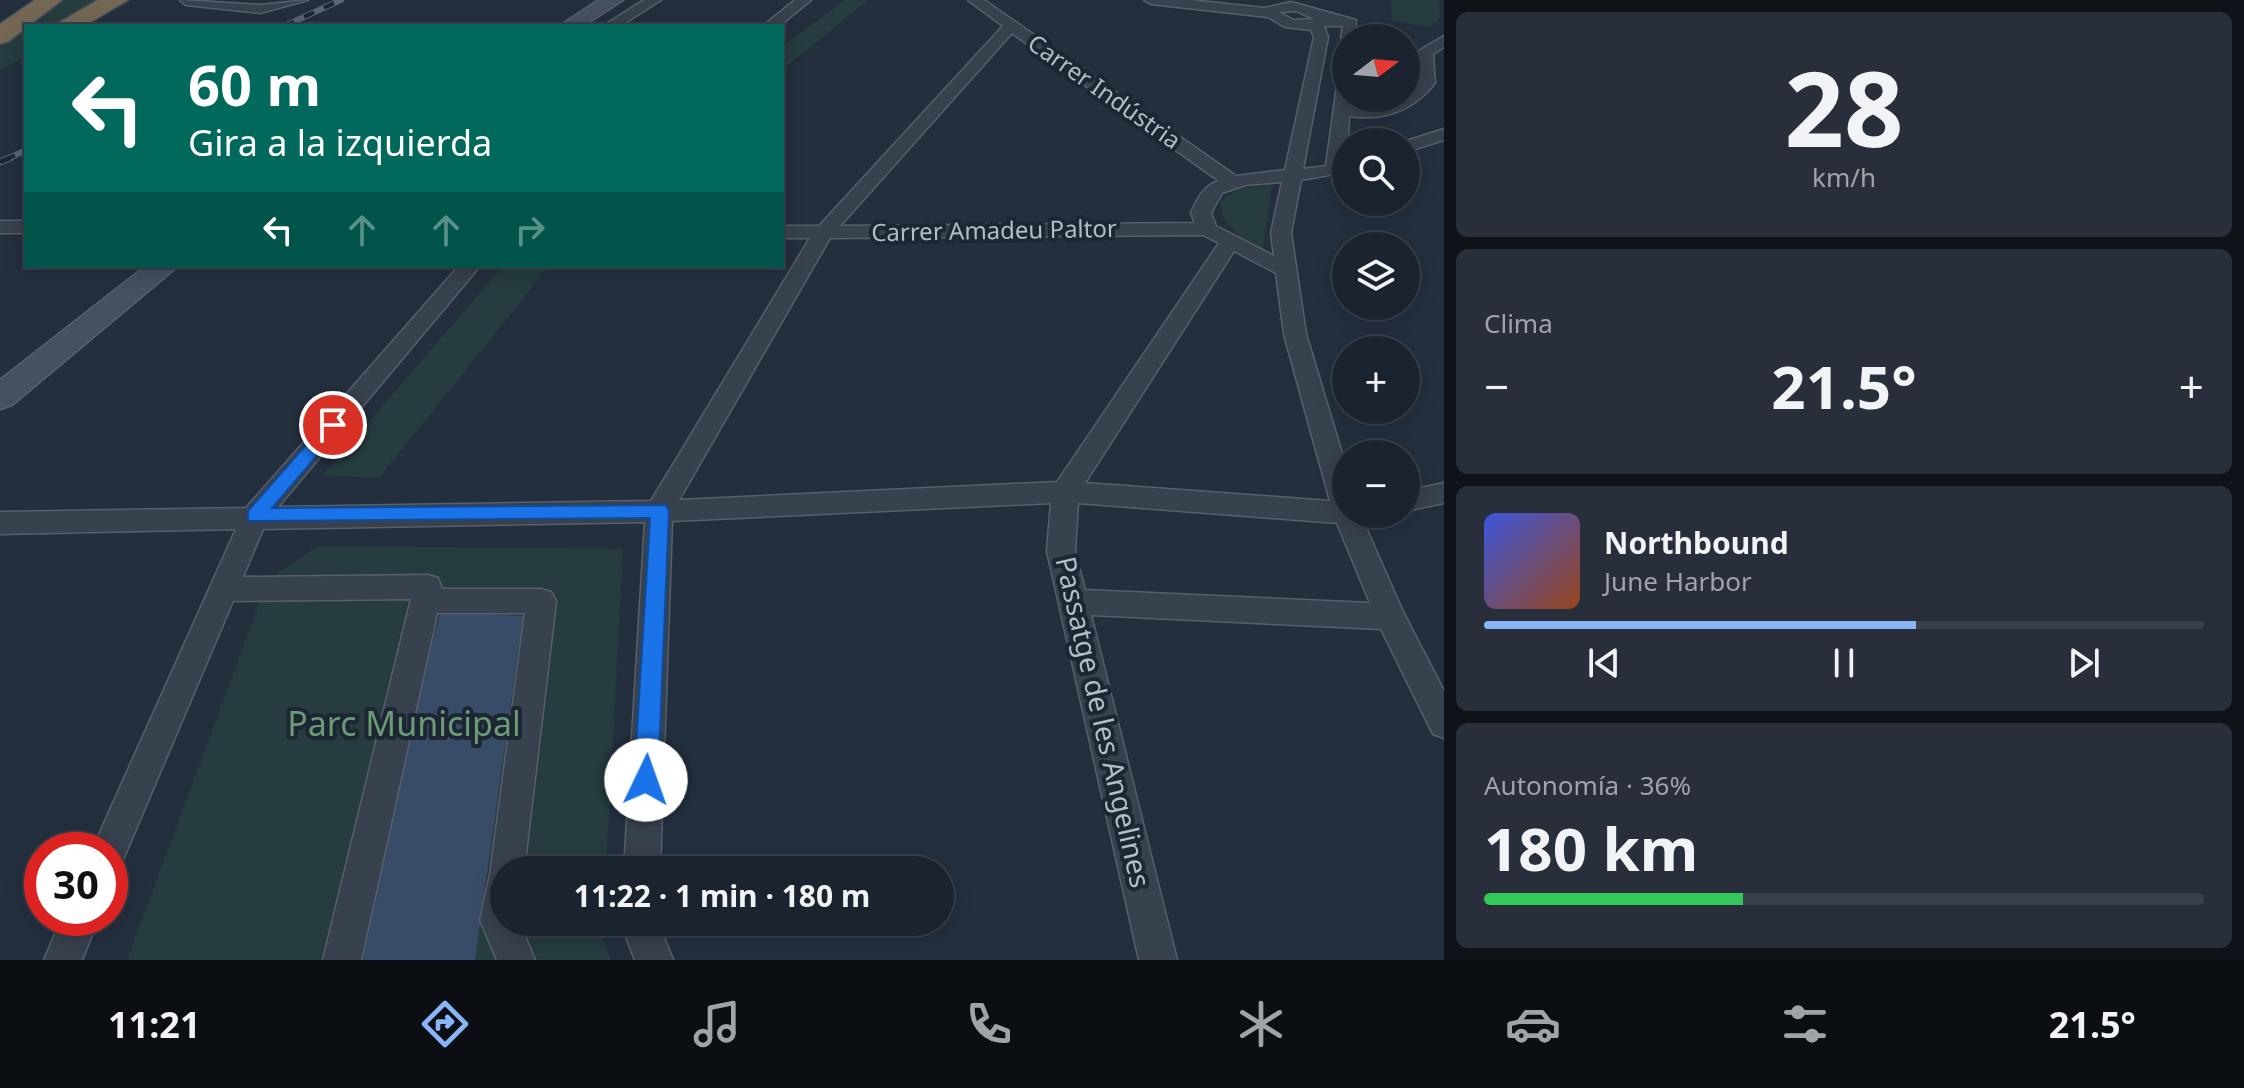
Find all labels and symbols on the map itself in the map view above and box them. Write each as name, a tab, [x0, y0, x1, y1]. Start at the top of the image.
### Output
north arrow	[1332, 24, 1420, 112]
street label: Carrer Indústria	[1022, 26, 1188, 156]
street label: Carrer Amadeu Paltor	[871, 211, 1117, 248]
pin	[299, 391, 367, 459]
street label: Passatge de les Angelines	[1047, 552, 1161, 891]
park label: Parc Municipal	[287, 700, 521, 746]
position arrow	[604, 738, 688, 822]
speed limit sign: 30	[24, 832, 128, 936]

